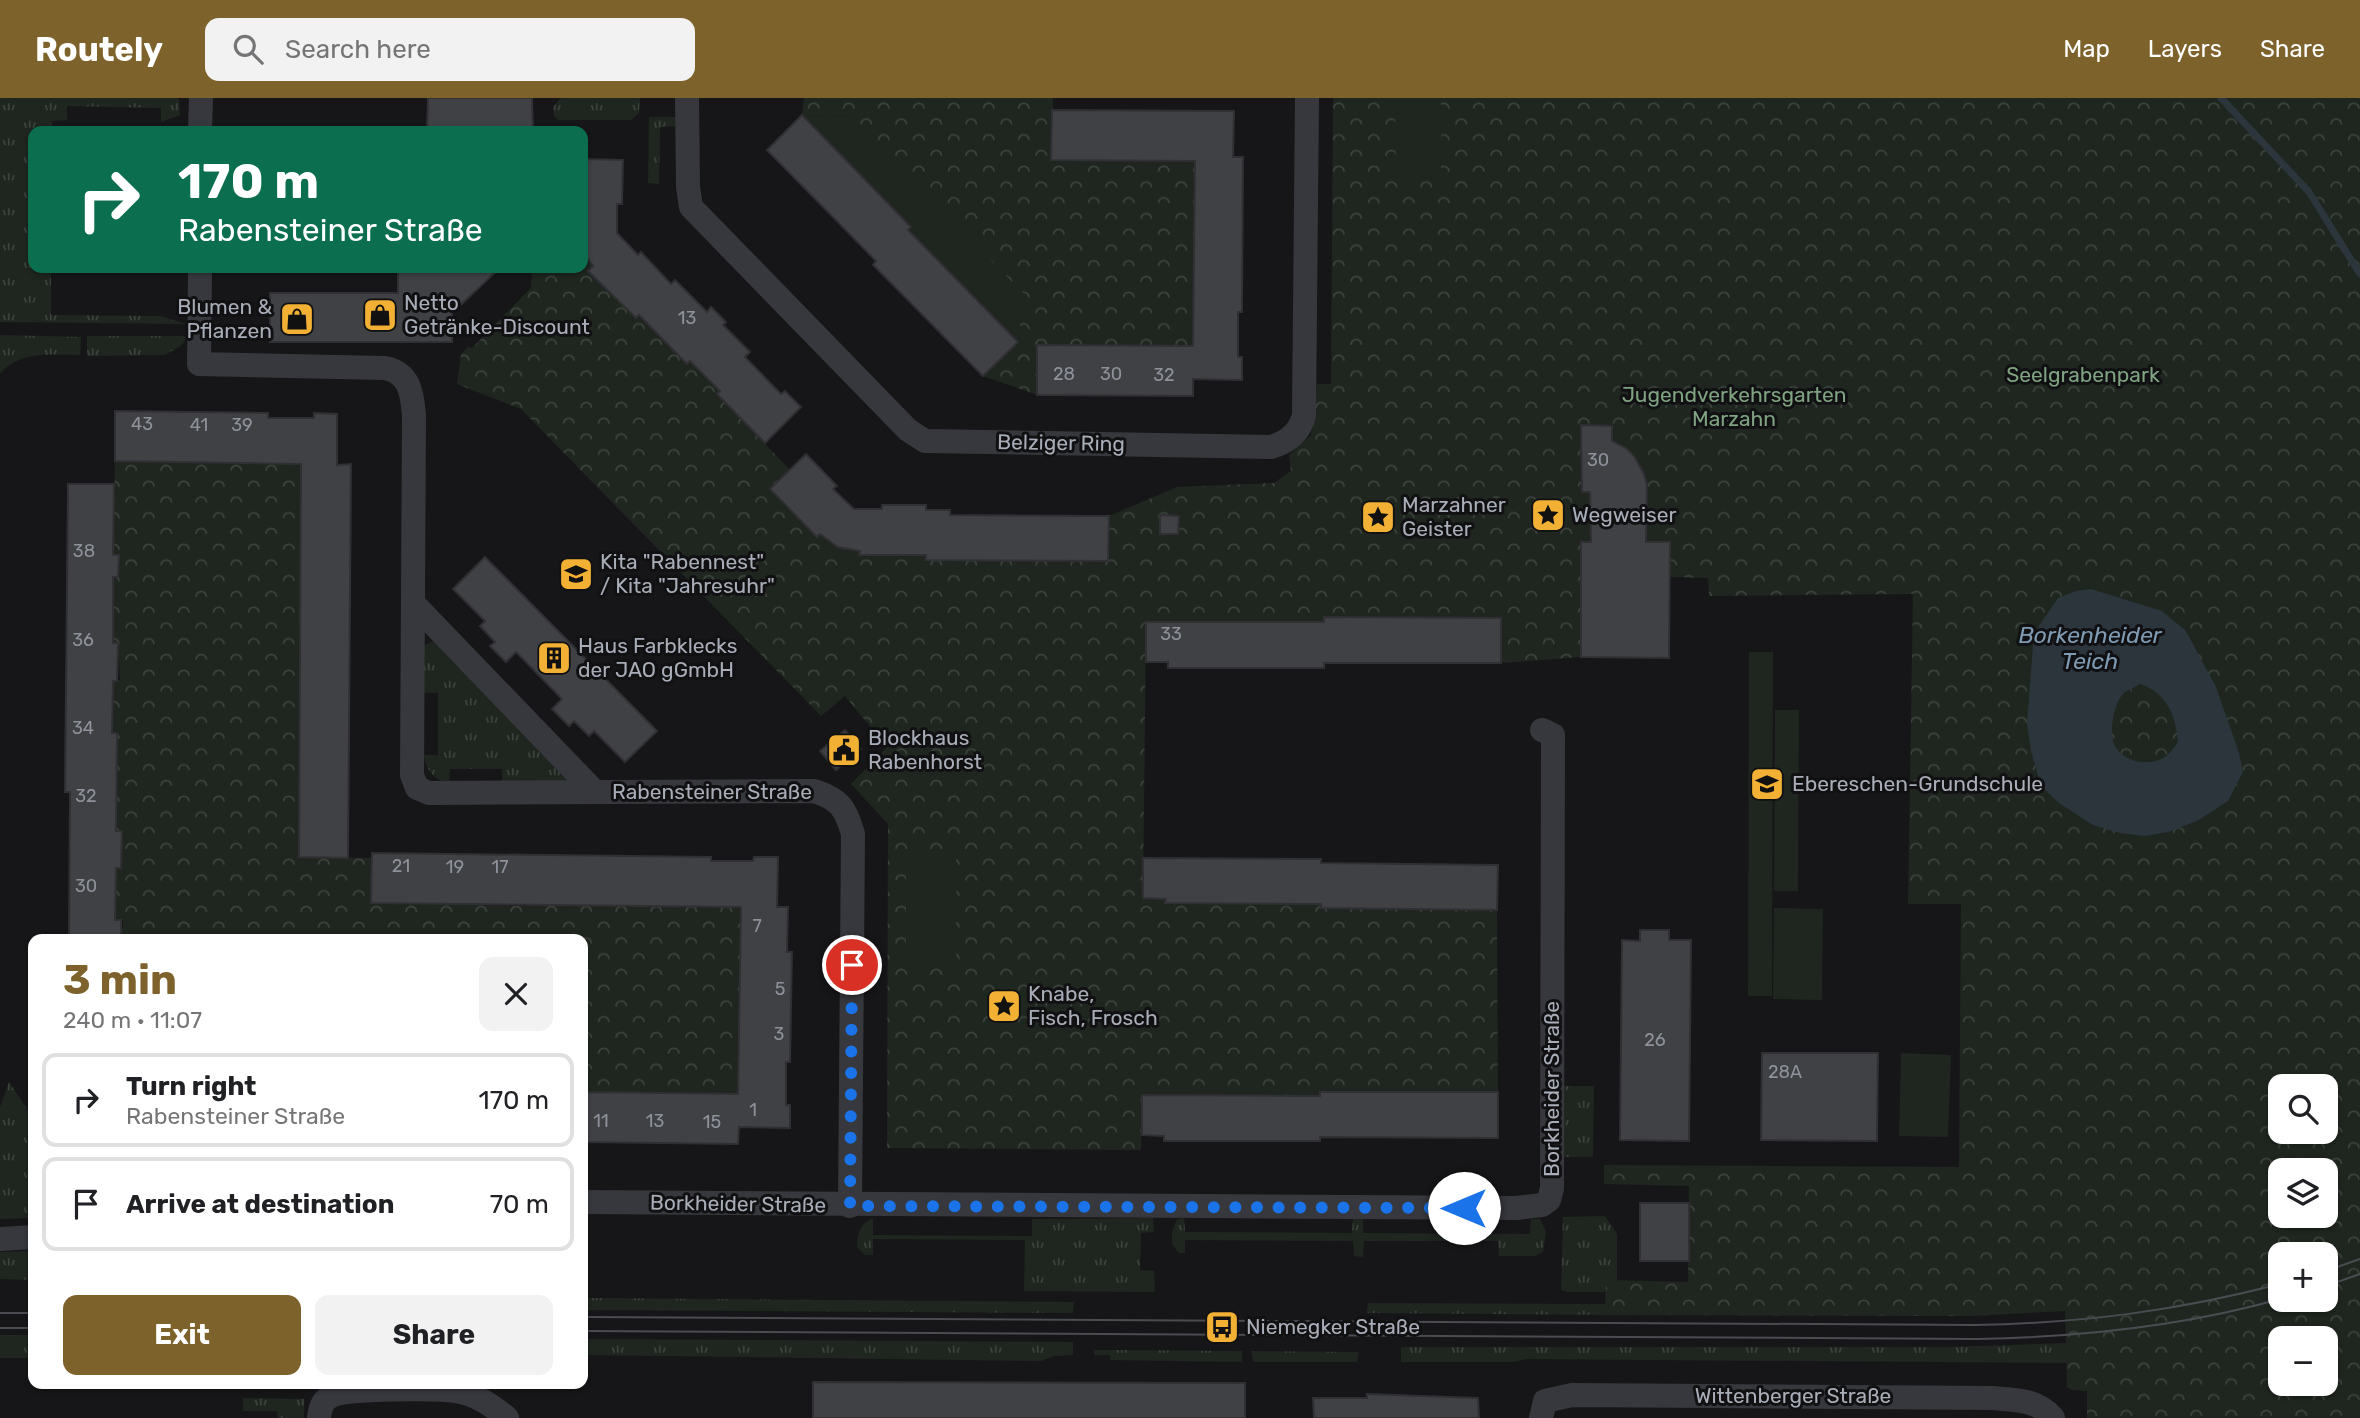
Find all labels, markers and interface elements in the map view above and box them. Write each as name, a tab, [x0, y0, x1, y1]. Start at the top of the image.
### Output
search box	[205, 18, 695, 81]
text: Routely	[35, 30, 163, 69]
icon: search	[229, 30, 267, 68]
text: Search here	[285, 34, 431, 65]
text: Map	[2063, 35, 2110, 63]
text: Layers	[2148, 35, 2222, 63]
text: Share	[2260, 35, 2325, 63]
text: 170 m	[178, 152, 319, 210]
icon: right	[63, 154, 154, 245]
text: Rabensteiner Straße	[178, 211, 483, 249]
place label: Netto Getränke-Discount	[404, 290, 590, 339]
place label: Blumen & Pflanzen	[177, 294, 272, 343]
shop icon: Netto Getränke-Discount	[361, 296, 399, 334]
shop icon: Blumen & Pflanzen	[278, 300, 316, 338]
house number: 13	[678, 307, 696, 329]
park label: Seelgrabenpark	[2006, 362, 2160, 387]
house number: 28	[1053, 363, 1075, 385]
house number: 30	[1100, 363, 1122, 385]
house number: 32	[1153, 364, 1175, 386]
park label: Jugendverkehrsgarten Marzahn	[1622, 382, 1846, 431]
house number: 43	[131, 413, 153, 435]
house number: 41	[190, 414, 208, 436]
house number: 39	[231, 414, 253, 436]
street label: Belziger Ring	[997, 429, 1125, 456]
house number: 30	[1587, 449, 1609, 471]
place label: Marzahner Geister	[1402, 492, 1506, 541]
place icon: Wegweiser	[1529, 496, 1567, 534]
place icon: Marzahner Geister	[1359, 498, 1397, 536]
place label: Wegweiser	[1572, 502, 1677, 527]
house number: 38	[73, 540, 95, 562]
place label: Kita "Rabennest" / Kita "Jahresuhr"	[600, 549, 775, 598]
school or university icon: Kita "Rabennest" / Kita "Jahresuhr"	[557, 555, 595, 593]
water label: Borkenheider Teich	[2018, 621, 2163, 675]
house number: 33	[1160, 623, 1182, 645]
house number: 36	[72, 629, 94, 651]
place label: Haus Farbklecks der JAO gGmbH	[578, 633, 737, 682]
building icon: Haus Farbklecks der JAO gGmbH	[535, 639, 573, 677]
house number: 34	[72, 717, 94, 739]
place label: Blockhaus Rabenhorst	[868, 725, 982, 774]
public building icon: Blockhaus Rabenhorst	[825, 731, 863, 769]
school or university icon: Ebereschen-Grundschule	[1748, 765, 1786, 803]
place label: Ebereschen-Grundschule	[1792, 771, 2043, 796]
street label: Rabensteiner Straße	[612, 779, 812, 804]
house number: 32	[75, 785, 97, 807]
house number: 21	[392, 855, 410, 877]
house number: 19	[446, 856, 464, 878]
house number: 17	[492, 856, 508, 878]
house number: 30	[75, 875, 97, 897]
house number: 7	[752, 915, 762, 937]
pin	[822, 935, 882, 995]
icon: arrive	[833, 946, 871, 984]
text: 3 min	[63, 955, 177, 1005]
button: close	[479, 957, 553, 1031]
house number: 5	[775, 978, 785, 1000]
place label: Knabe, Fisch, Frosch	[1028, 981, 1158, 1030]
place icon: Knabe, Fisch, Frosch	[985, 987, 1023, 1025]
street label: Borkheider Straße	[1539, 1001, 1564, 1177]
text: 240 m · 11:07	[63, 1006, 202, 1034]
house number: 3	[774, 1023, 784, 1045]
house number: 26	[1644, 1029, 1666, 1051]
house number: 28A	[1768, 1061, 1802, 1083]
text: Turn right	[126, 1071, 256, 1102]
map controls	[2268, 1074, 2338, 1396]
button: search	[2268, 1074, 2338, 1144]
icon: right	[67, 1081, 105, 1119]
text: 170 m	[479, 1085, 549, 1116]
house number: 1	[749, 1099, 757, 1121]
text: Rabensteiner Straße	[126, 1102, 345, 1130]
house number: 11	[593, 1110, 609, 1132]
house number: 13	[646, 1110, 664, 1132]
house number: 15	[703, 1111, 721, 1133]
button: layers	[2268, 1158, 2338, 1228]
position arrow	[1427, 1171, 1501, 1245]
icon: arrive	[67, 1185, 105, 1223]
text: Arrive at destination	[126, 1189, 394, 1220]
text: 70 m	[490, 1189, 549, 1220]
street label: Borkheider Straße	[650, 1189, 826, 1218]
button: +	[2268, 1242, 2338, 1312]
button: Exit	[63, 1295, 301, 1375]
button: Share	[315, 1295, 553, 1375]
bus stop icon: Niemegker Straße	[1203, 1308, 1241, 1346]
place label: Niemegker Straße	[1246, 1314, 1420, 1339]
button: −	[2268, 1326, 2338, 1396]
street label: Wittenberger Straße	[1695, 1383, 1891, 1408]

